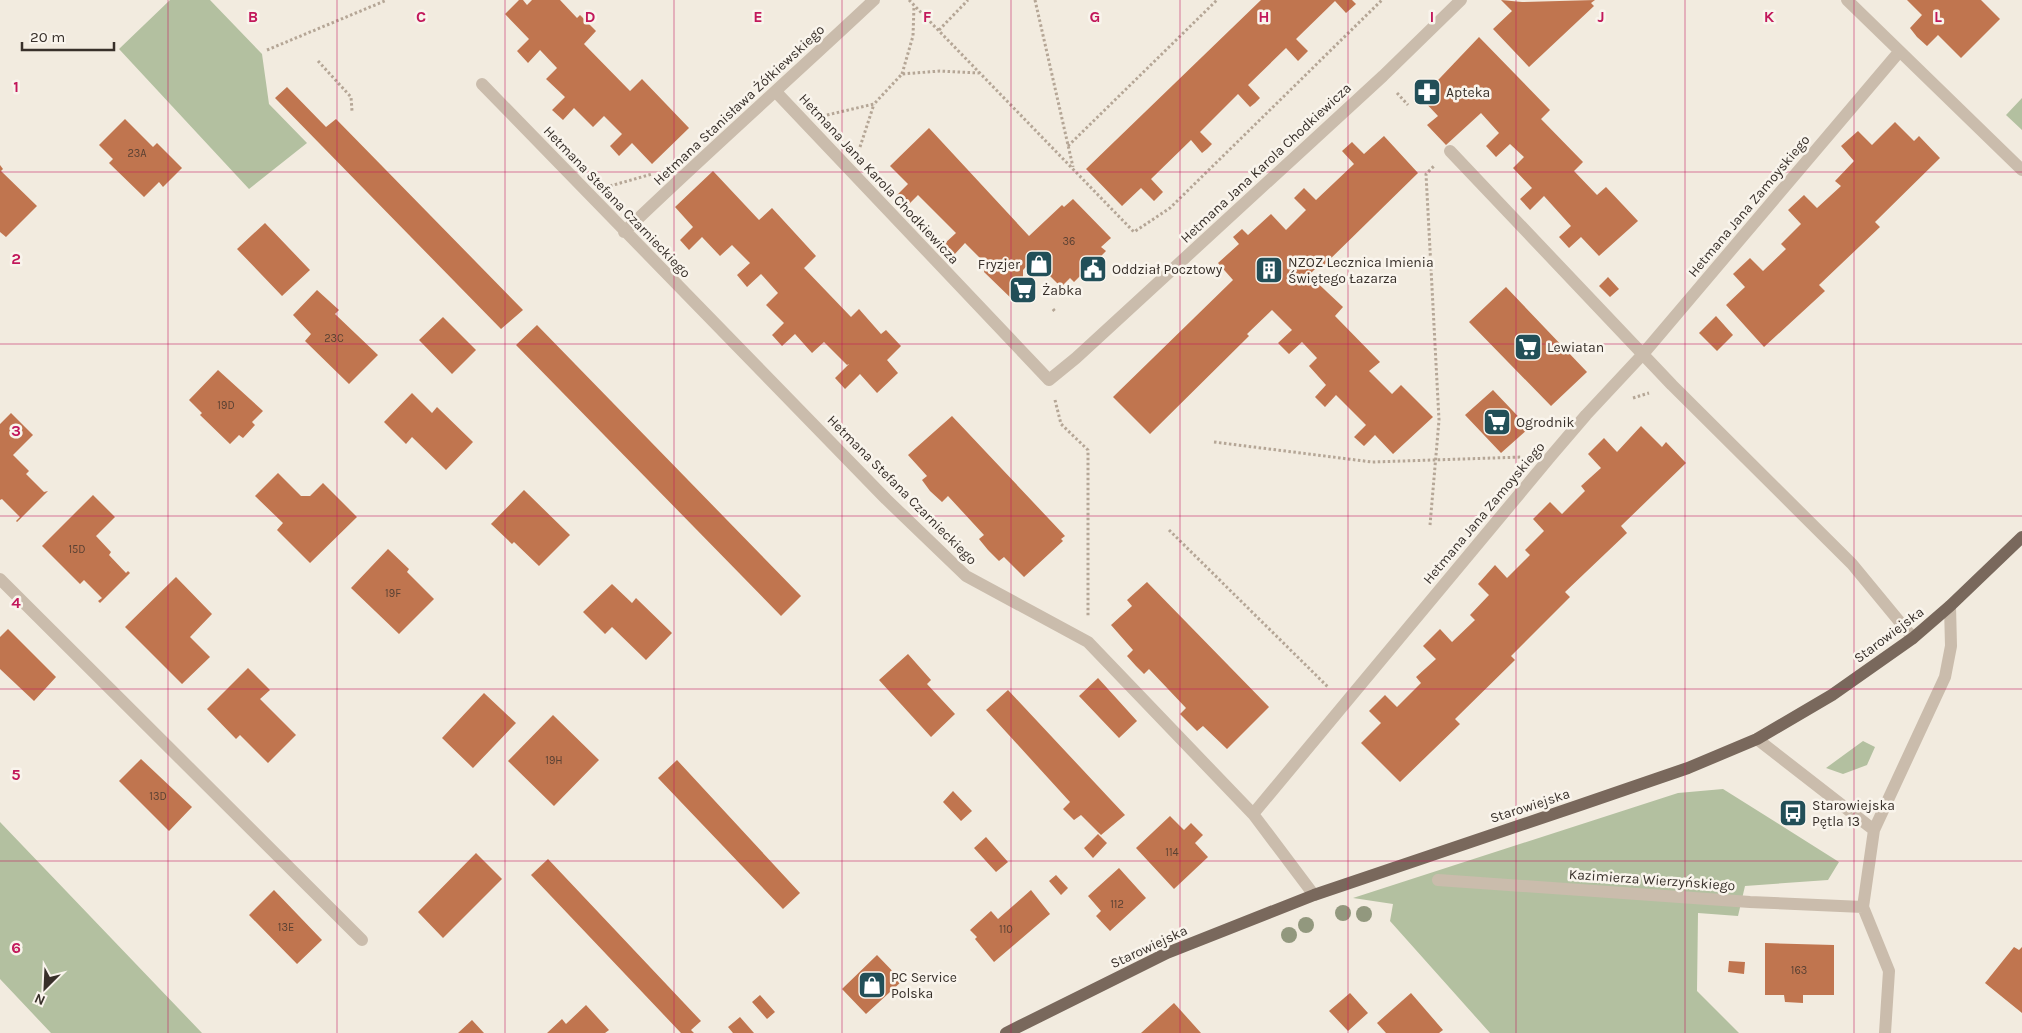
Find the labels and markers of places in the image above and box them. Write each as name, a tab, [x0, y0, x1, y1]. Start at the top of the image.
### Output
pharmacy icon: Apteka	[1412, 77, 1442, 107]
place label: Apteka	[1446, 84, 1490, 101]
shop icon: Fryzjer	[1024, 249, 1054, 279]
public building icon: Oddział Pocztowy	[1078, 254, 1108, 284]
place label: NZOZ Lecznica Imienia Świętego Łazarza	[1288, 254, 1434, 287]
building icon: NZOZ Lecznica Imienia Świętego Łazarza	[1254, 255, 1284, 285]
place label: Fryzjer	[978, 256, 1021, 273]
place label: Oddział Pocztowy	[1112, 261, 1223, 278]
supermarket icon: Żabka	[1008, 275, 1038, 305]
place label: Żabka	[1042, 282, 1082, 299]
supermarket icon: Lewiatan	[1513, 332, 1543, 362]
place label: Lewiatan	[1547, 339, 1604, 356]
supermarket icon: Ogrodnik	[1482, 407, 1512, 437]
place label: Ogrodnik	[1516, 414, 1575, 431]
place label: Starowiejska Pętla 13	[1812, 797, 1895, 830]
bus stop icon: Starowiejska Pętla 13	[1778, 798, 1808, 828]
place label: PC Service Polska	[891, 969, 957, 1002]
shop icon: PC Service Polska	[857, 970, 887, 1000]

